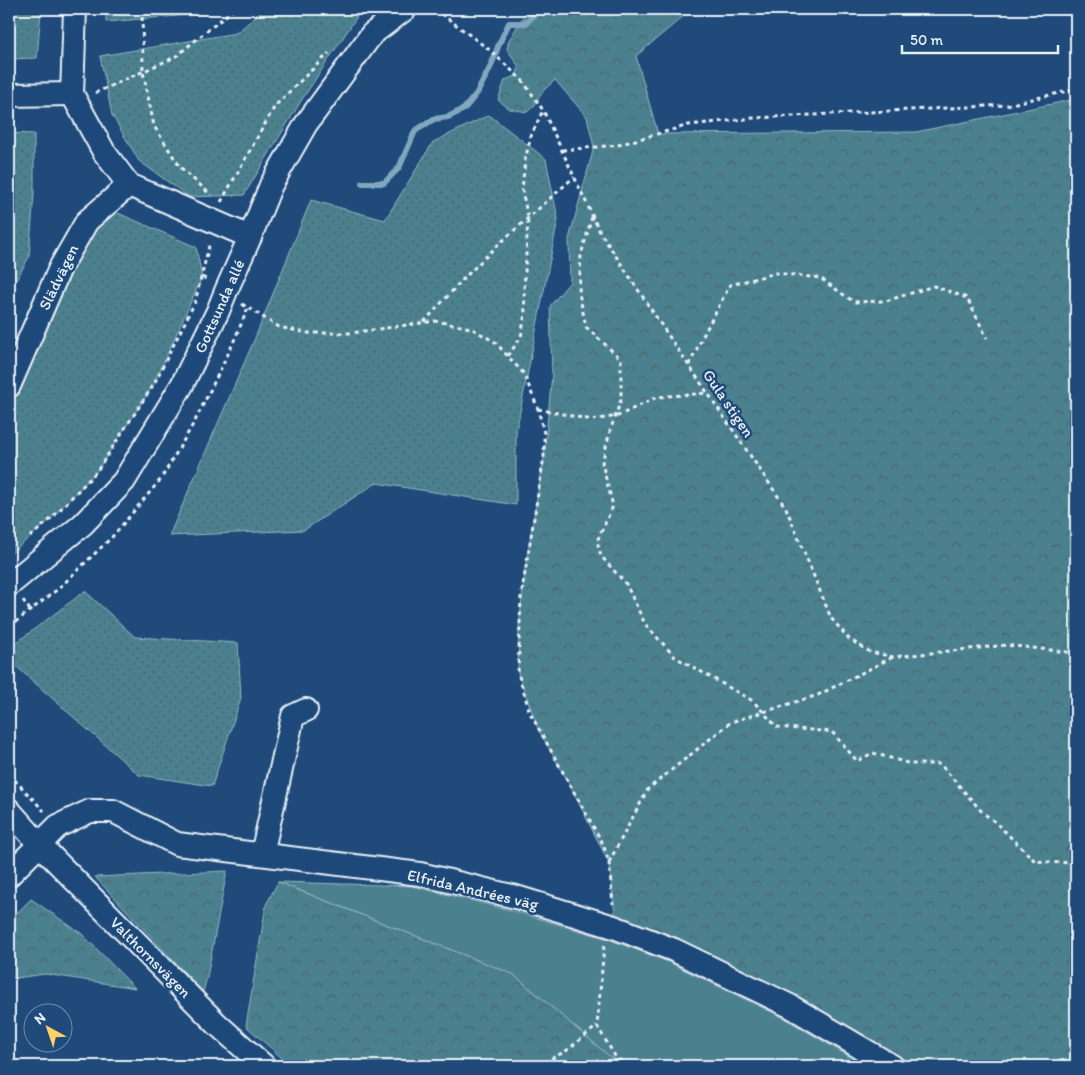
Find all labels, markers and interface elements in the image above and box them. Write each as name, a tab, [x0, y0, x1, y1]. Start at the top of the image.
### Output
scale bar	[902, 22, 1059, 54]
text: 50 m	[910, 31, 943, 49]
street label: Slädvägen	[34, 241, 83, 313]
street label: Gottsunda allé	[190, 256, 249, 356]
street label: Gula stigen	[699, 366, 758, 441]
street label: Elfrida Andrées väg	[406, 865, 541, 914]
street label: Valthornsvägen	[106, 913, 195, 1002]
north arrow	[22, 1002, 72, 1052]
text: N	[31, 1009, 49, 1028]

